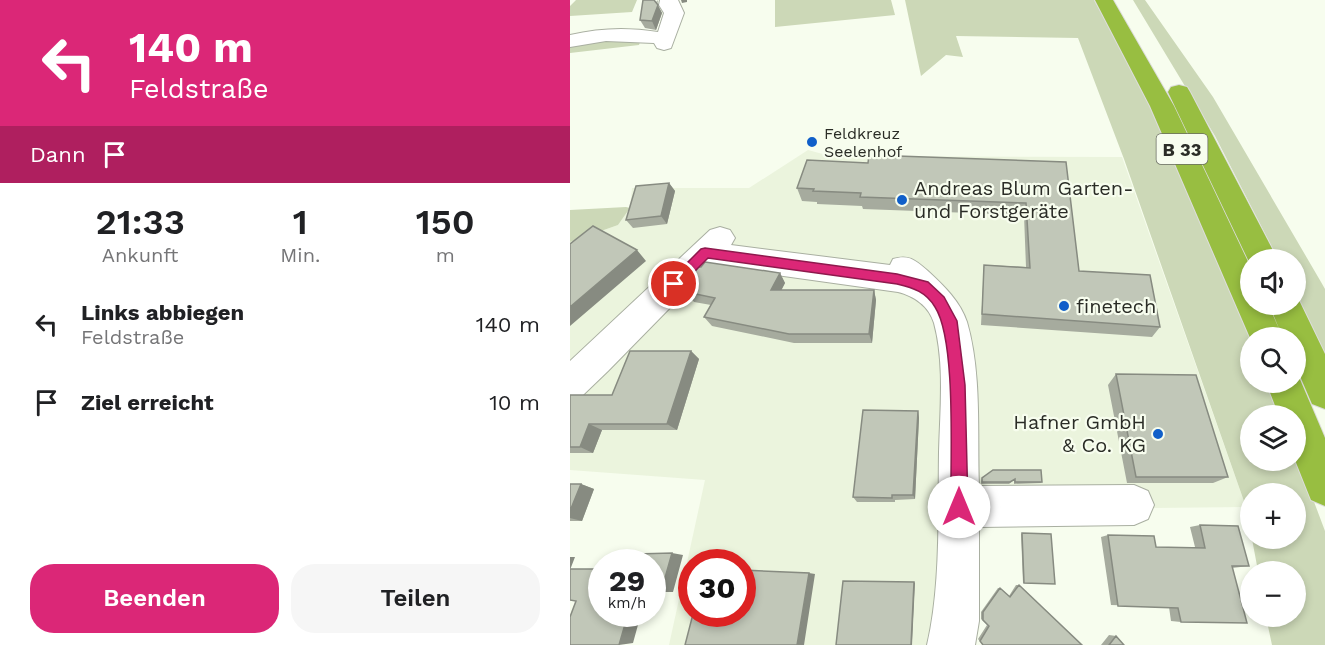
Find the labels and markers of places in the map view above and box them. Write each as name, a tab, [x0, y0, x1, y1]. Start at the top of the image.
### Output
place label: Feldkreuz Seelenhof	[824, 124, 903, 161]
marker: Feldkreuz Seelenhof	[805, 135, 819, 149]
place label: Andreas Blum Garten- und Forstgeräte	[914, 176, 1133, 223]
marker: Andreas Blum Garten- und Forstgeräte	[895, 193, 909, 207]
pin	[648, 258, 699, 309]
place label: finetech	[1076, 294, 1156, 318]
marker: finetech	[1057, 299, 1071, 313]
place label: Hafner GmbH & Co. KG	[1013, 410, 1146, 457]
marker: Hafner GmbH & Co. KG	[1151, 427, 1165, 441]

